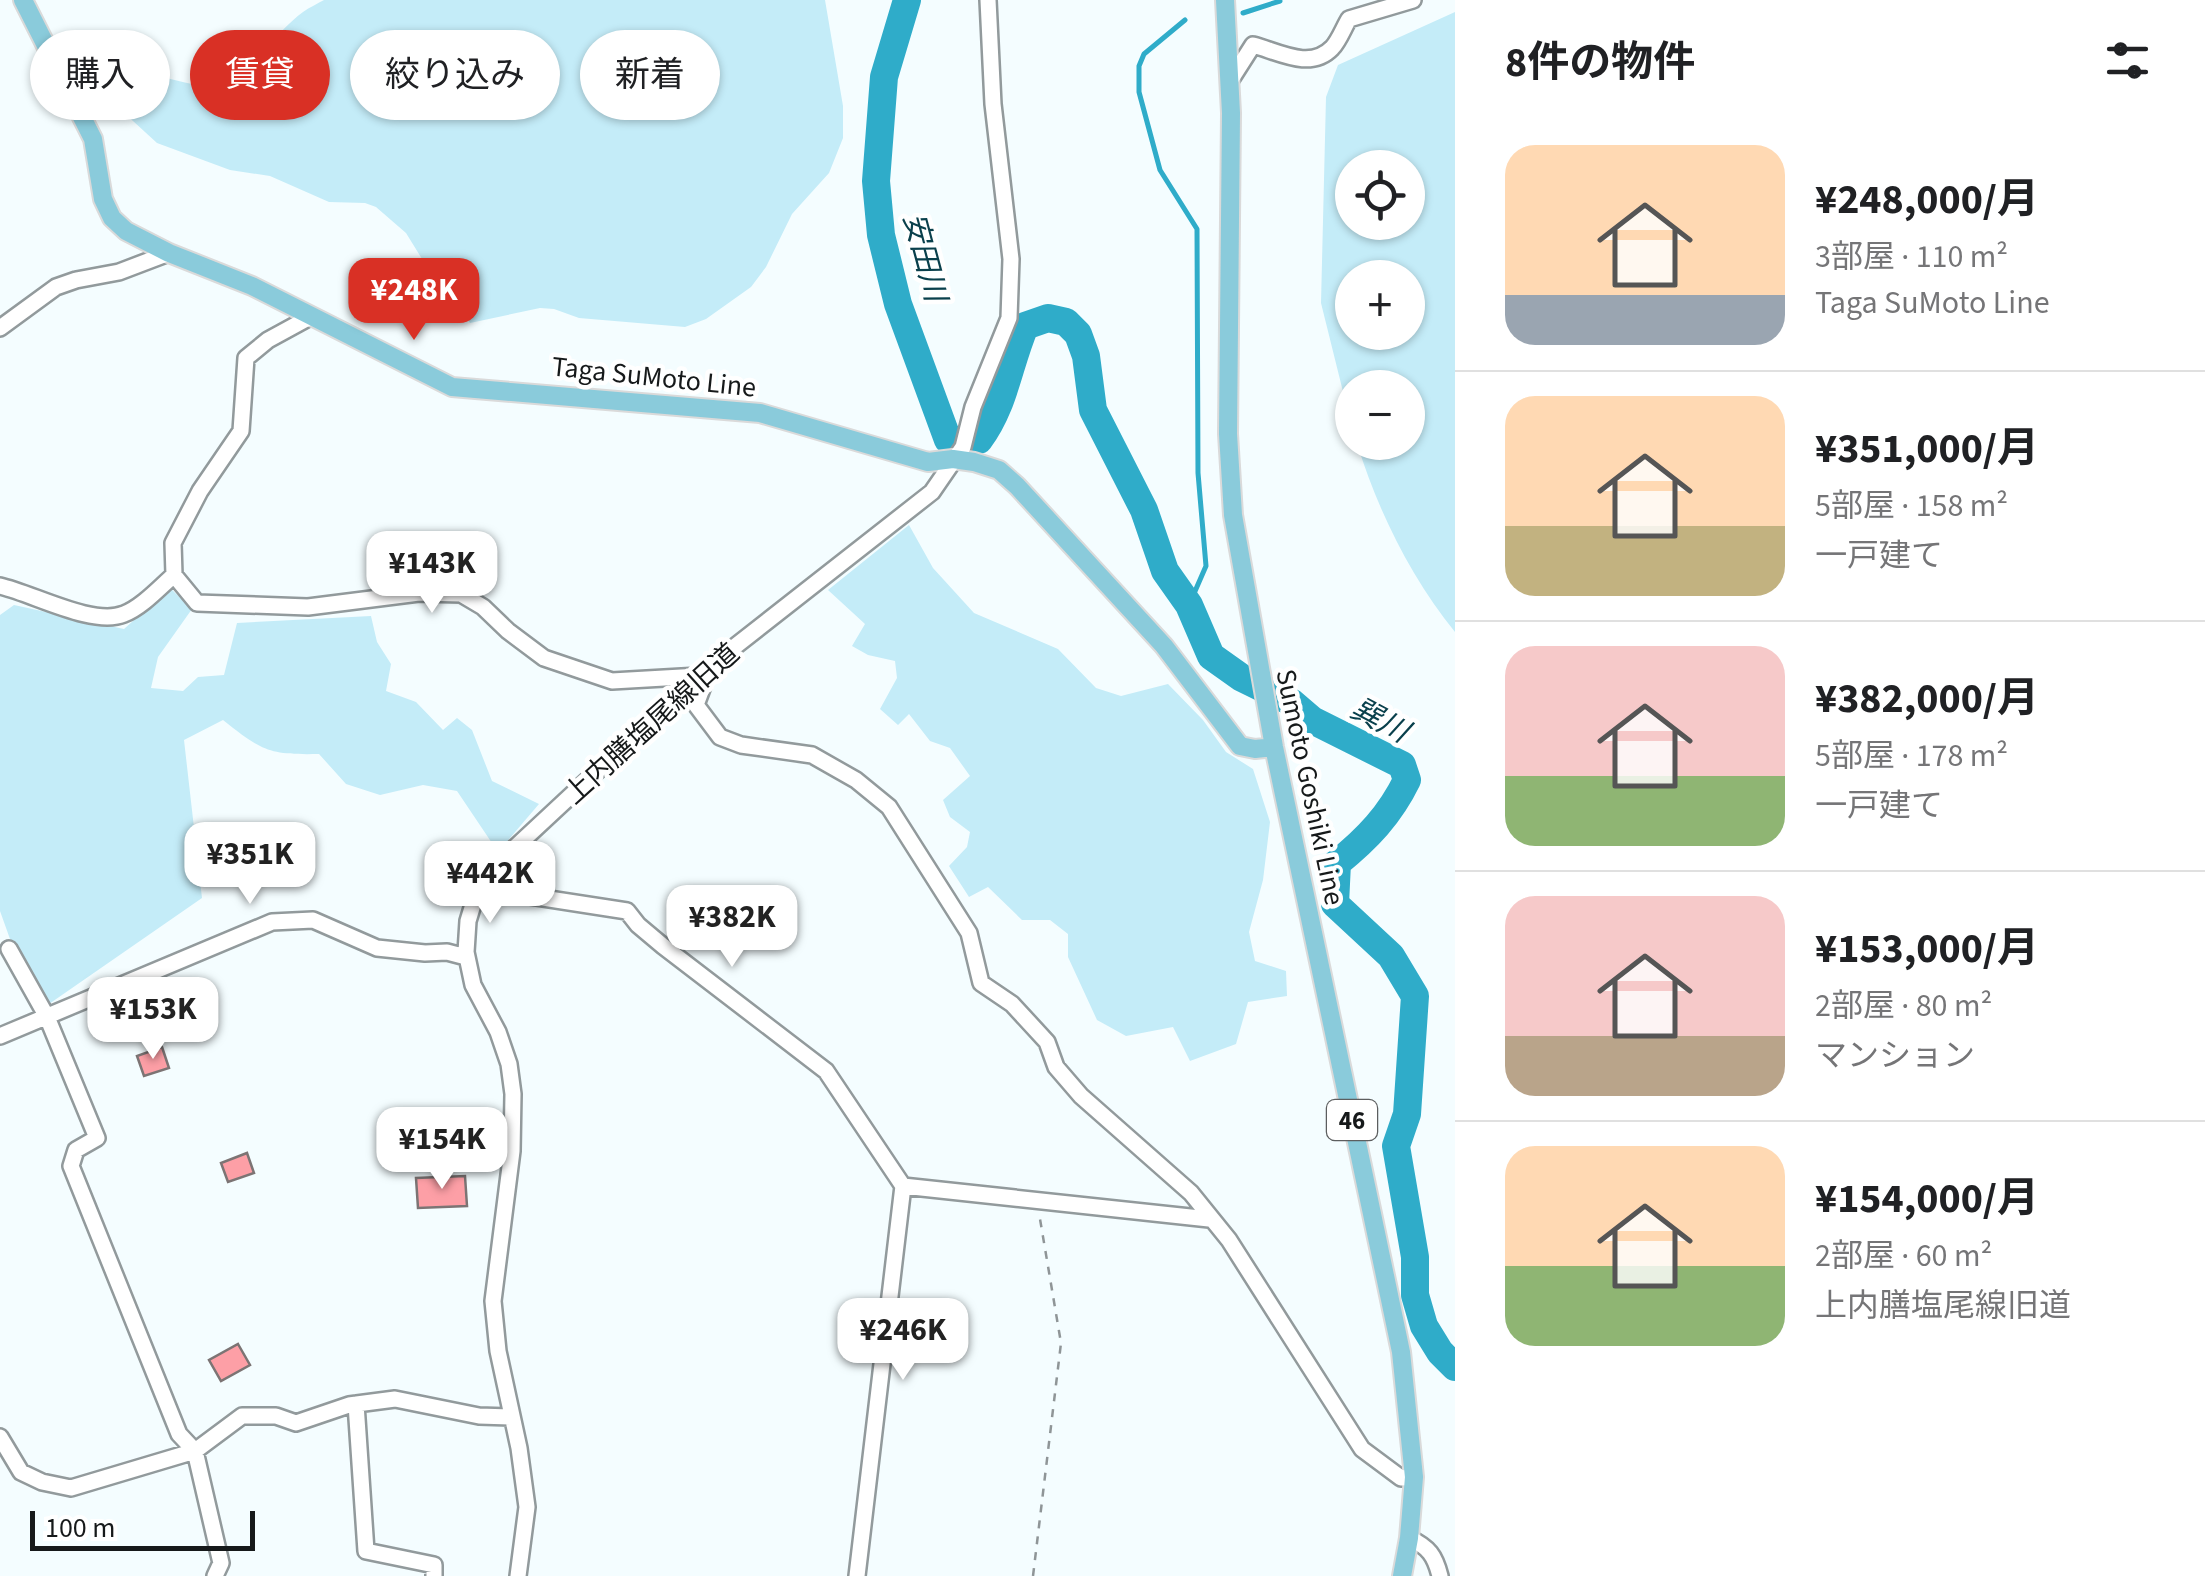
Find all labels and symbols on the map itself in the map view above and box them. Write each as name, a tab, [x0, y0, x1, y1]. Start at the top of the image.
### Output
water label: 安田川	[892, 208, 958, 309]
pin: ¥248K	[344, 258, 484, 343]
street label: Taga SuMoto Line	[550, 346, 758, 408]
pin: ¥143K	[362, 531, 502, 616]
street label: 上内膳塩尾線旧道	[555, 634, 748, 814]
street label: Sumoto Goshiki Line	[1265, 666, 1355, 909]
water label: 巽川	[1343, 687, 1419, 755]
pin: ¥351K	[180, 822, 320, 907]
pin: ¥442K	[420, 841, 560, 926]
pin: ¥382K	[662, 885, 802, 970]
pin: ¥153K	[83, 977, 223, 1062]
road number: 46	[1327, 1100, 1377, 1140]
pin: ¥154K	[372, 1107, 512, 1192]
pin: ¥246K	[833, 1298, 973, 1383]
scale bar	[30, 1506, 255, 1550]

